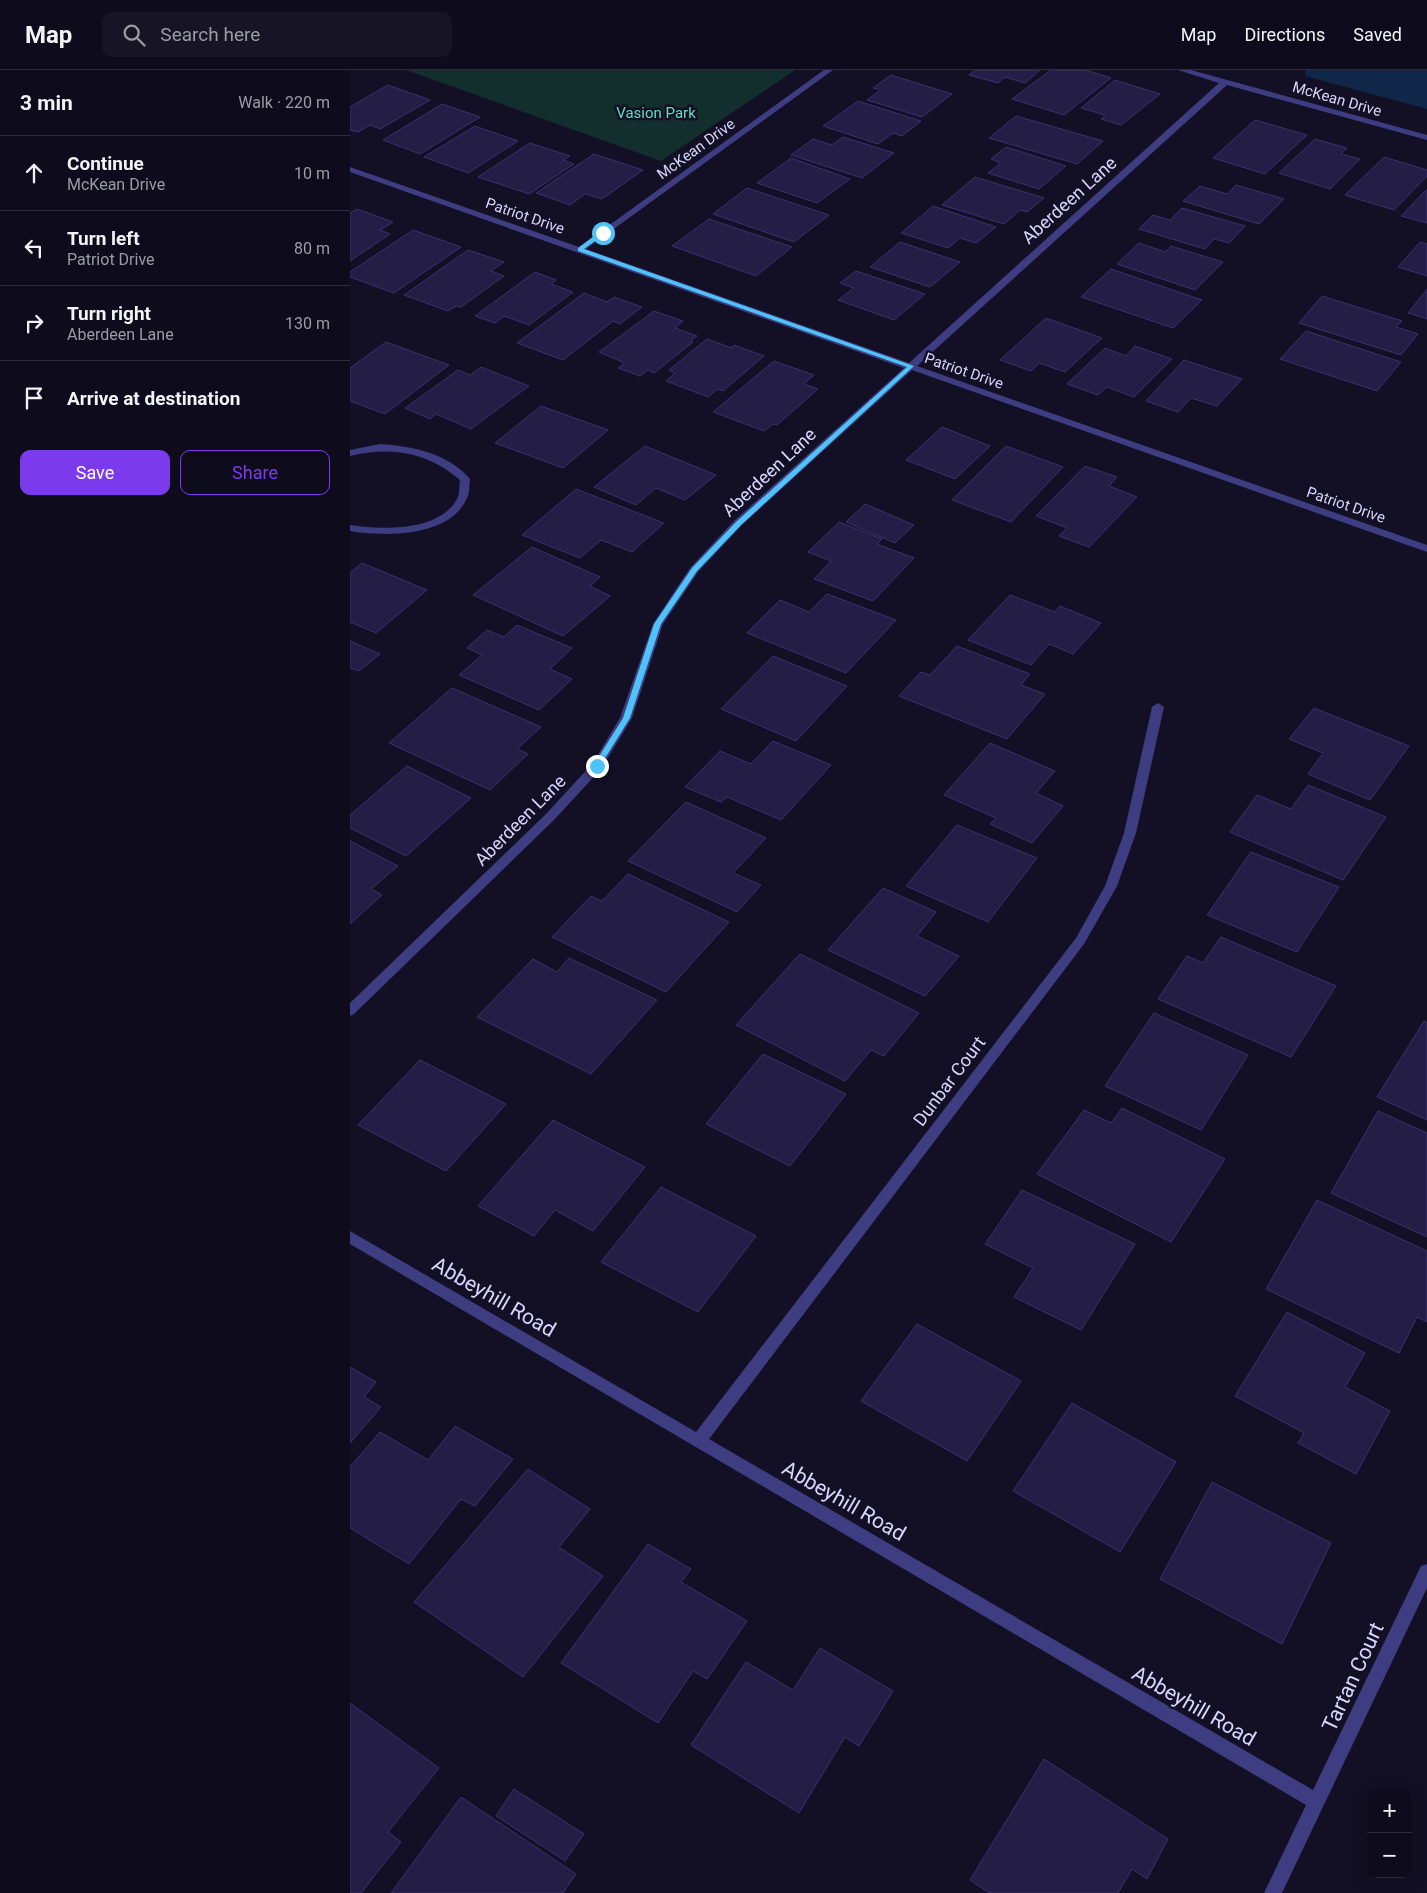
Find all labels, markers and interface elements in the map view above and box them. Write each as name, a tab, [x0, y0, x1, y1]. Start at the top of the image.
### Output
search box	[102, 12, 452, 57]
text: Map	[25, 21, 72, 49]
icon: search	[120, 21, 148, 49]
text: Search here	[160, 23, 260, 46]
text: Map	[1181, 24, 1216, 45]
text: Directions	[1244, 24, 1325, 45]
text: Saved	[1353, 24, 1402, 45]
street label: McKean Drive	[1290, 78, 1384, 120]
text: 3 min	[20, 91, 73, 115]
text: Walk · 220 m	[238, 93, 330, 112]
park label: Vasion Park	[616, 104, 696, 122]
street label: McKean Drive	[653, 115, 739, 183]
text: Continue	[67, 152, 144, 175]
street label: Aberdeen Lane	[1017, 152, 1121, 248]
icon: ahead	[20, 159, 48, 187]
text: 10 m	[294, 164, 330, 183]
text: McKean Drive	[67, 175, 165, 194]
street label: Patriot Drive	[483, 194, 567, 238]
route start	[592, 222, 615, 245]
text: Turn left	[67, 227, 140, 250]
icon: left	[20, 234, 48, 262]
text: 80 m	[294, 239, 330, 258]
text: Patriot Drive	[67, 250, 155, 269]
text: Turn right	[67, 302, 151, 325]
icon: right	[20, 309, 48, 337]
text: 130 m	[285, 314, 330, 333]
text: Aberdeen Lane	[67, 325, 174, 344]
street label: Patriot Drive	[922, 349, 1006, 393]
icon: arrive	[20, 384, 48, 412]
text: Arrive at destination	[67, 387, 240, 410]
street label: Aberdeen Lane	[718, 423, 820, 521]
button: Save	[20, 450, 170, 495]
button: Share	[180, 450, 330, 495]
street label: Patriot Drive	[1304, 483, 1388, 527]
route end	[586, 755, 609, 778]
street label: Aberdeen Lane	[470, 770, 570, 870]
street label: Dunbar Court	[909, 1032, 989, 1130]
street label: Abbeyhill Road	[428, 1252, 560, 1342]
street label: Abbeyhill Road	[778, 1456, 910, 1546]
street label: Tartan Court	[1317, 1619, 1389, 1735]
street label: Abbeyhill Road	[1128, 1661, 1260, 1751]
map controls	[1367, 1788, 1412, 1878]
button: +	[1367, 1788, 1412, 1833]
button: −	[1367, 1833, 1412, 1878]

